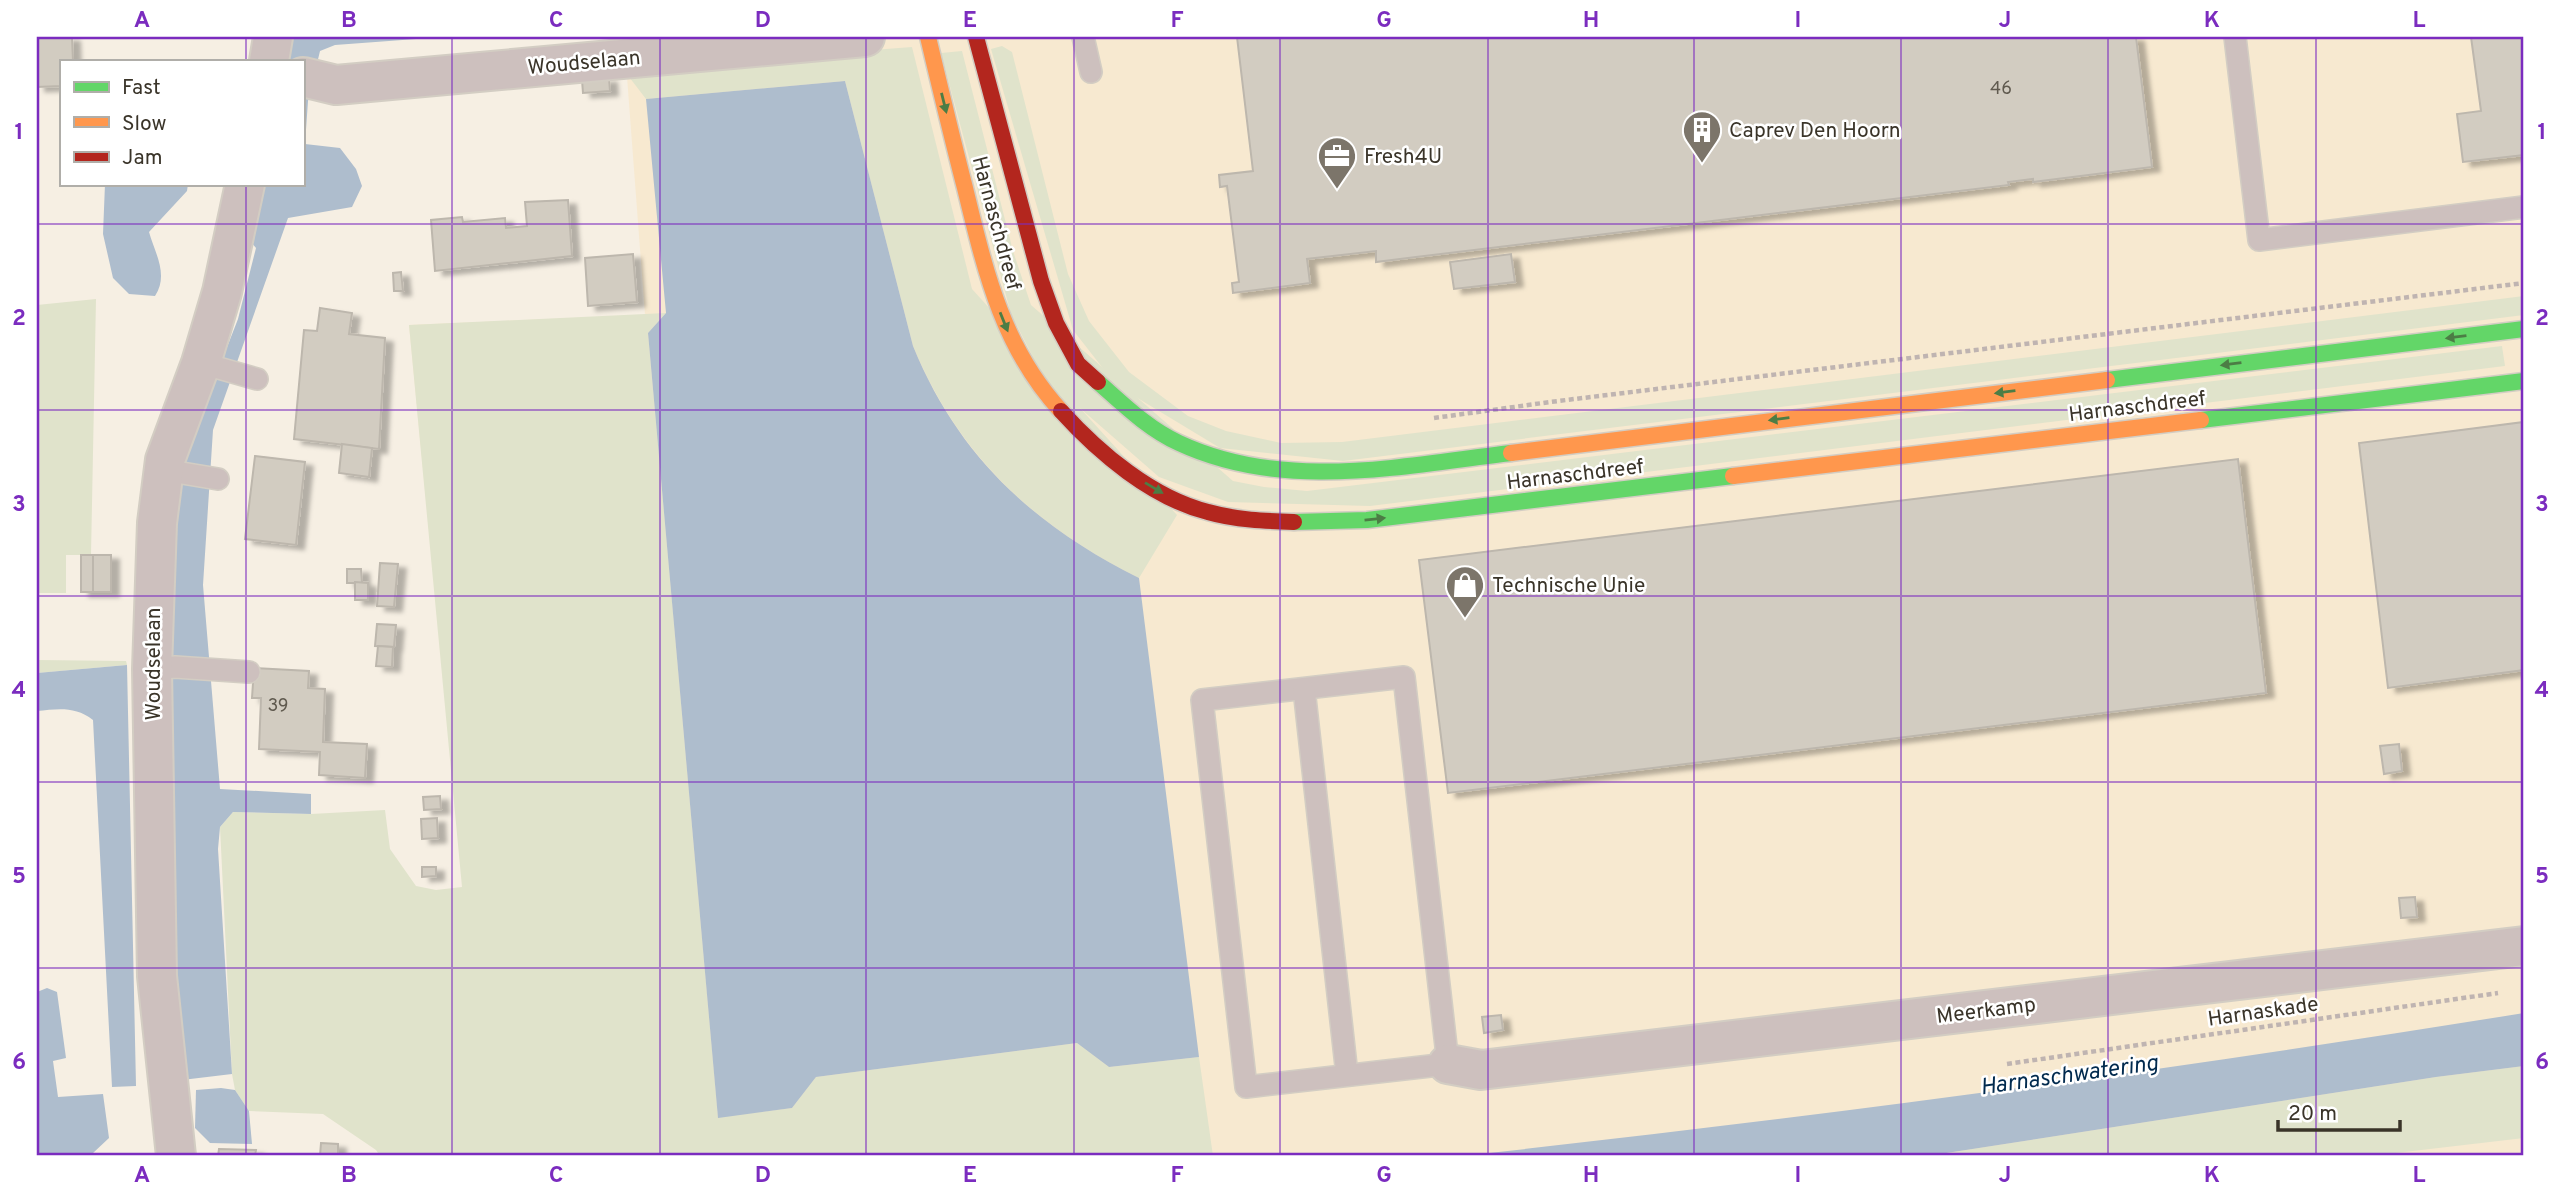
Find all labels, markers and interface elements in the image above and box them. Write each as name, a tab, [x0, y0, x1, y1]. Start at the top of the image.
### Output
text: A	[134, 7, 150, 36]
text: B	[341, 7, 357, 36]
text: C	[549, 7, 563, 36]
text: D	[755, 7, 771, 36]
text: E	[963, 7, 977, 36]
text: F	[1170, 7, 1184, 36]
text: G	[1376, 7, 1392, 36]
text: H	[1583, 7, 1599, 36]
text: I	[1795, 7, 1801, 36]
text: J	[1999, 7, 2011, 36]
text: K	[2204, 7, 2220, 36]
text: L	[2412, 7, 2426, 36]
street label: Woudselaan	[527, 45, 642, 82]
legend	[60, 60, 304, 186]
text: Fast	[122, 75, 161, 102]
house number: 46	[1990, 78, 2012, 101]
one-way arrow	[939, 92, 950, 114]
building icon: Caprev Den Hoorn	[1681, 109, 1723, 164]
text: Slow	[122, 111, 167, 138]
place label: Caprev Den Hoorn	[1729, 118, 1901, 145]
text: 1	[14, 119, 24, 148]
text: 1	[2537, 119, 2547, 148]
office icon: Fresh4U	[1316, 135, 1358, 190]
place label: Fresh4U	[1364, 144, 1442, 171]
text: Jam	[122, 145, 163, 172]
street label: Harnaschdreef	[965, 153, 1026, 293]
text: 2	[12, 305, 26, 334]
text: 2	[2535, 305, 2549, 334]
one-way arrow	[999, 312, 1010, 333]
one-way arrow	[2445, 331, 2467, 342]
one-way arrow	[2219, 359, 2241, 370]
one-way arrow	[1994, 386, 2016, 397]
street label: Harnaschdreef	[2067, 386, 2207, 429]
one-way arrow	[1768, 414, 1790, 425]
street label: Harnaschdreef	[1505, 454, 1645, 497]
one-way arrow	[1144, 481, 1164, 494]
text: 3	[12, 491, 26, 520]
text: 3	[2535, 491, 2549, 520]
one-way arrow	[1364, 513, 1386, 524]
shop icon: Technische Unie	[1444, 564, 1486, 619]
place label: Technische Unie	[1492, 573, 1645, 600]
street label: Woudselaan	[141, 607, 168, 721]
text: 4	[12, 677, 26, 706]
text: 4	[2535, 677, 2549, 706]
house number: 39	[267, 695, 289, 718]
text: 5	[12, 863, 26, 892]
text: 5	[2535, 863, 2549, 892]
street label: Harnaskade	[2206, 991, 2320, 1034]
street label: Meerkamp	[1935, 992, 2037, 1031]
text: 6	[12, 1049, 26, 1078]
text: 6	[2535, 1049, 2549, 1078]
water label: Harnaschwatering	[1978, 1050, 2161, 1103]
scale bar	[2278, 1088, 2400, 1132]
text: 20 m	[2288, 1101, 2337, 1128]
text: A	[134, 1162, 150, 1191]
text: B	[341, 1162, 357, 1191]
text: C	[549, 1162, 563, 1191]
text: D	[755, 1162, 771, 1191]
text: E	[963, 1162, 977, 1191]
text: F	[1170, 1162, 1184, 1191]
text: G	[1376, 1162, 1392, 1191]
text: H	[1583, 1162, 1599, 1191]
text: I	[1795, 1162, 1801, 1191]
text: J	[1999, 1162, 2011, 1191]
text: K	[2204, 1162, 2220, 1191]
text: L	[2412, 1162, 2426, 1191]

